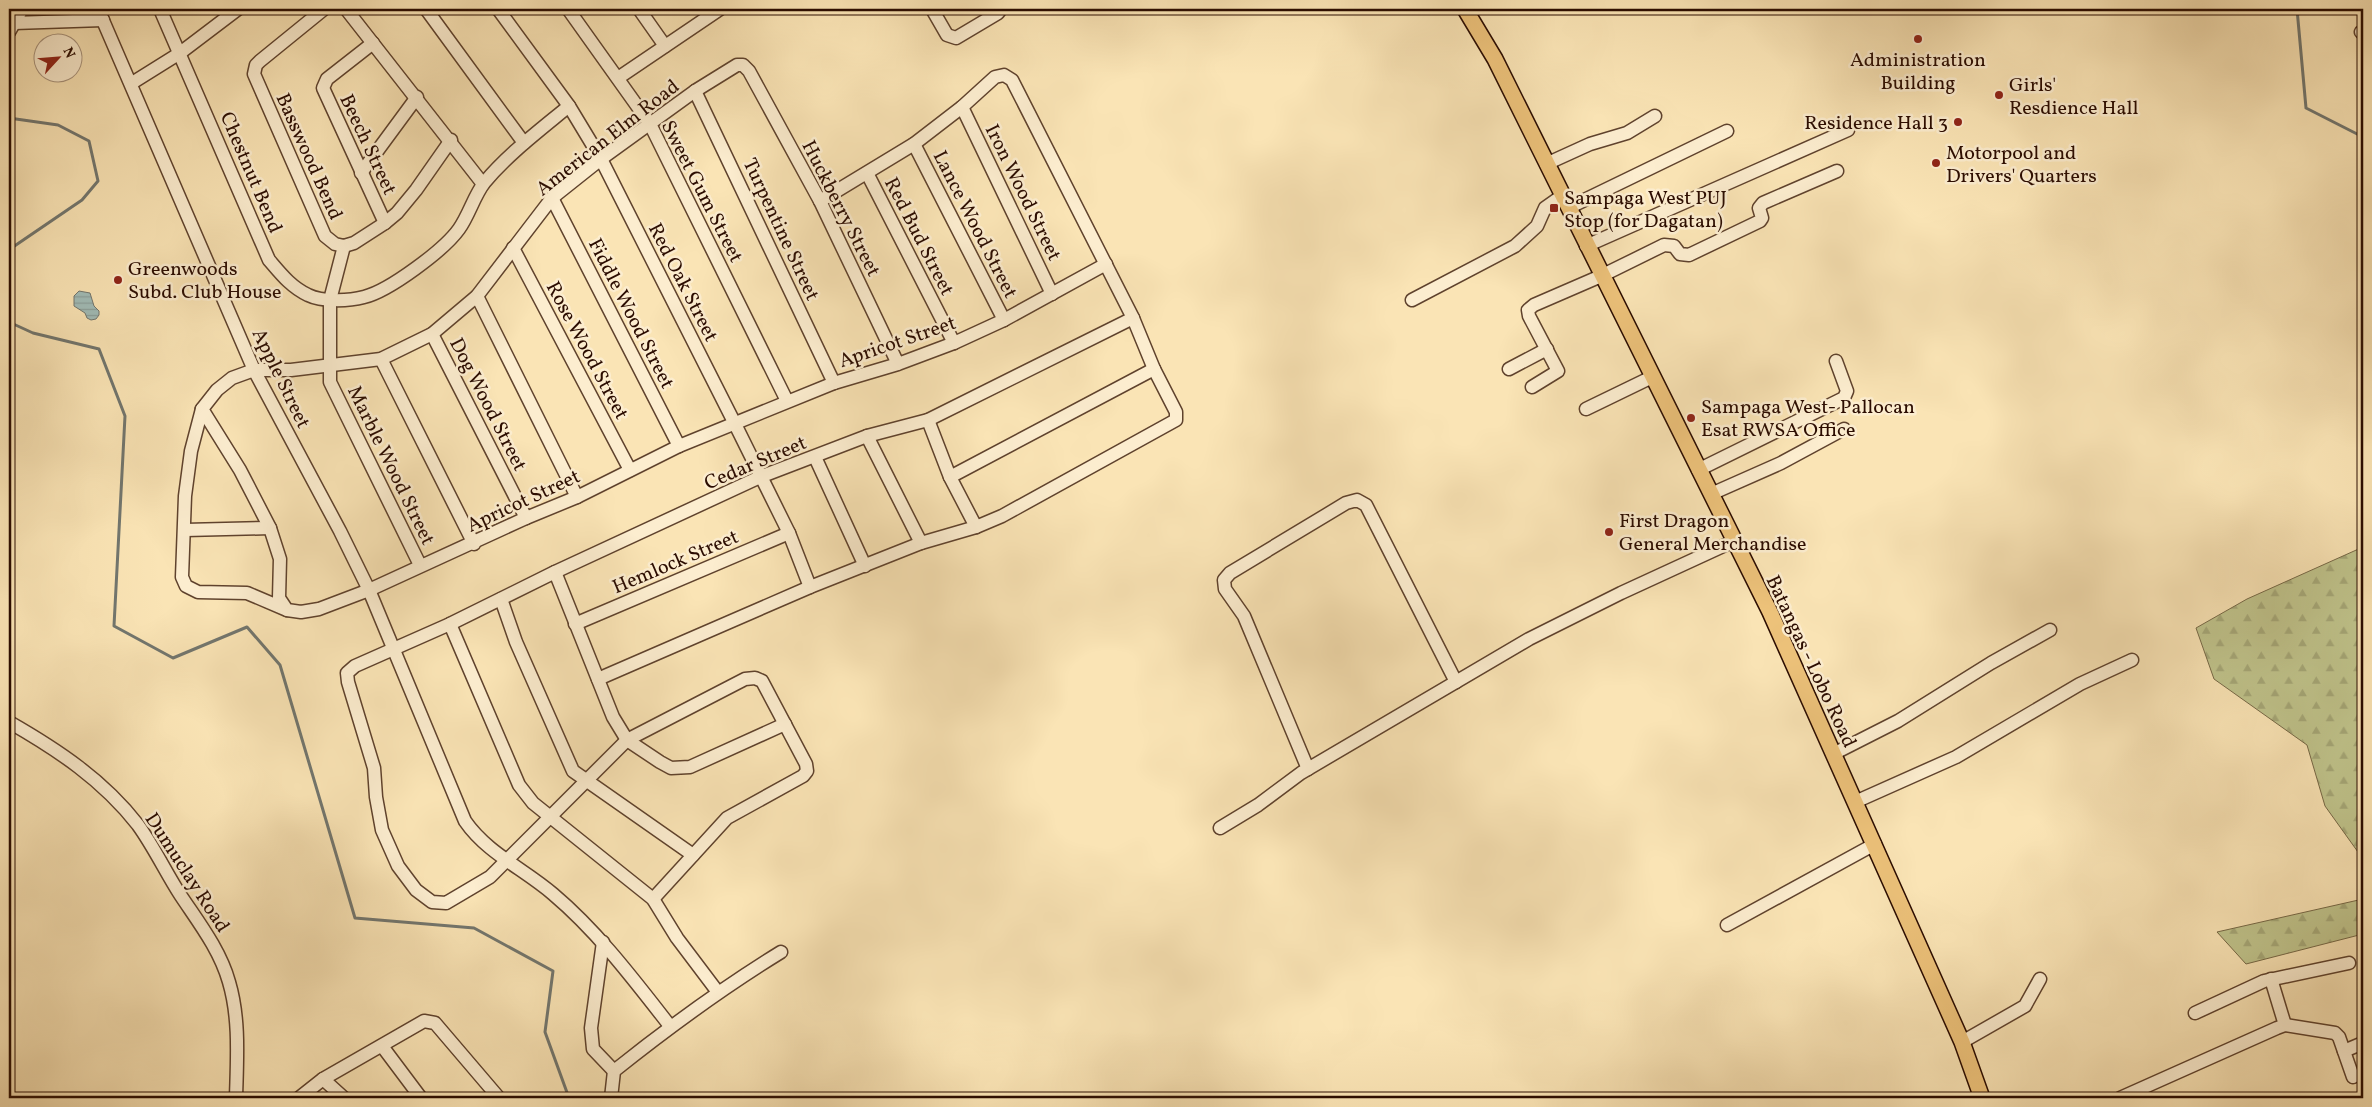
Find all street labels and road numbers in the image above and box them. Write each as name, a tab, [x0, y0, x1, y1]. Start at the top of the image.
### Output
street label: American Elm Road	[531, 74, 686, 204]
street label: Basswood Bend	[268, 89, 349, 225]
street label: Beech Street	[332, 90, 403, 200]
street label: Chestnut Bend	[212, 108, 288, 238]
street label: Sweet Gum Street	[653, 116, 749, 268]
street label: Iron Wood Street	[977, 120, 1067, 266]
street label: Huckberry Street	[794, 136, 887, 282]
street label: Lance Wood Street	[925, 146, 1024, 304]
street label: Turpentine Street	[735, 154, 825, 306]
street label: Red Bud Street	[876, 173, 960, 301]
street label: Red Oak Street	[640, 219, 724, 347]
street label: Fiddle Wood Street	[580, 234, 680, 394]
street label: Rose Wood Street	[538, 277, 634, 425]
street label: Apricot Street	[835, 310, 960, 376]
street label: Apple Street	[244, 324, 316, 433]
street label: Dog Wood Street	[442, 333, 533, 476]
street label: Marble Wood Street	[339, 382, 441, 550]
street label: Cedar Street	[700, 430, 811, 498]
street label: Apricot Street	[463, 463, 585, 540]
street label: Hemlock Street	[608, 524, 743, 602]
street label: Batangas - Lobo Road	[1758, 571, 1863, 753]
street label: Dumuclay Road	[137, 808, 236, 939]

